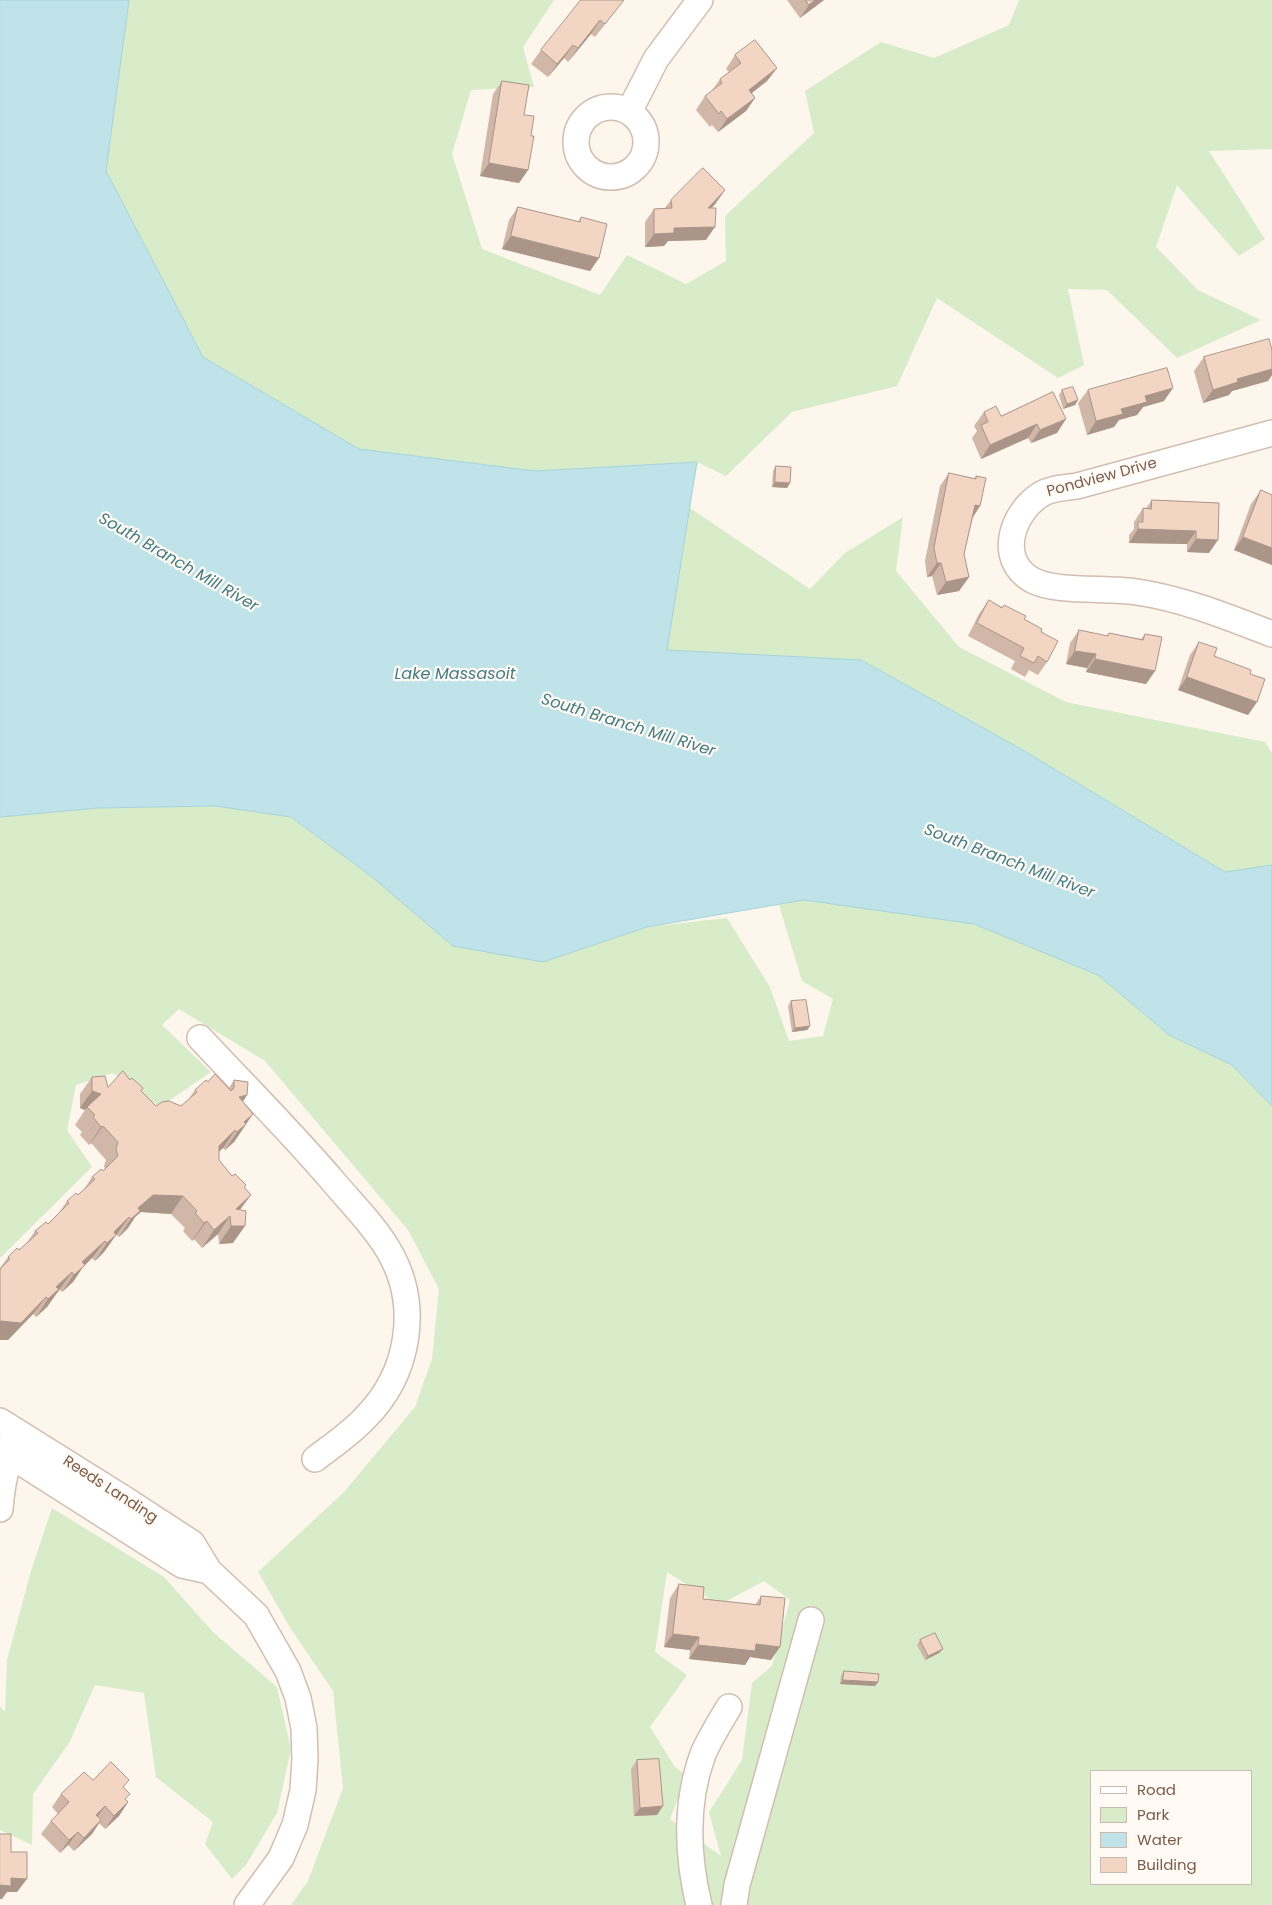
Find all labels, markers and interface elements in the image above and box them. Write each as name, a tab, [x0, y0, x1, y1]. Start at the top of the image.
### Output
street label: Pondview Drive	[1045, 455, 1159, 501]
water label: South Branch Mill River	[95, 509, 261, 617]
water label: Lake Massasoit	[394, 665, 516, 685]
water label: South Branch Mill River	[539, 690, 717, 762]
water label: South Branch Mill River	[921, 821, 1097, 903]
street label: Reeds Landing	[59, 1453, 161, 1527]
legend	[1090, 1770, 1252, 1885]
text: Road	[1137, 1779, 1176, 1800]
text: Park	[1137, 1804, 1169, 1825]
text: Water	[1137, 1829, 1182, 1850]
text: Building	[1137, 1854, 1197, 1875]

